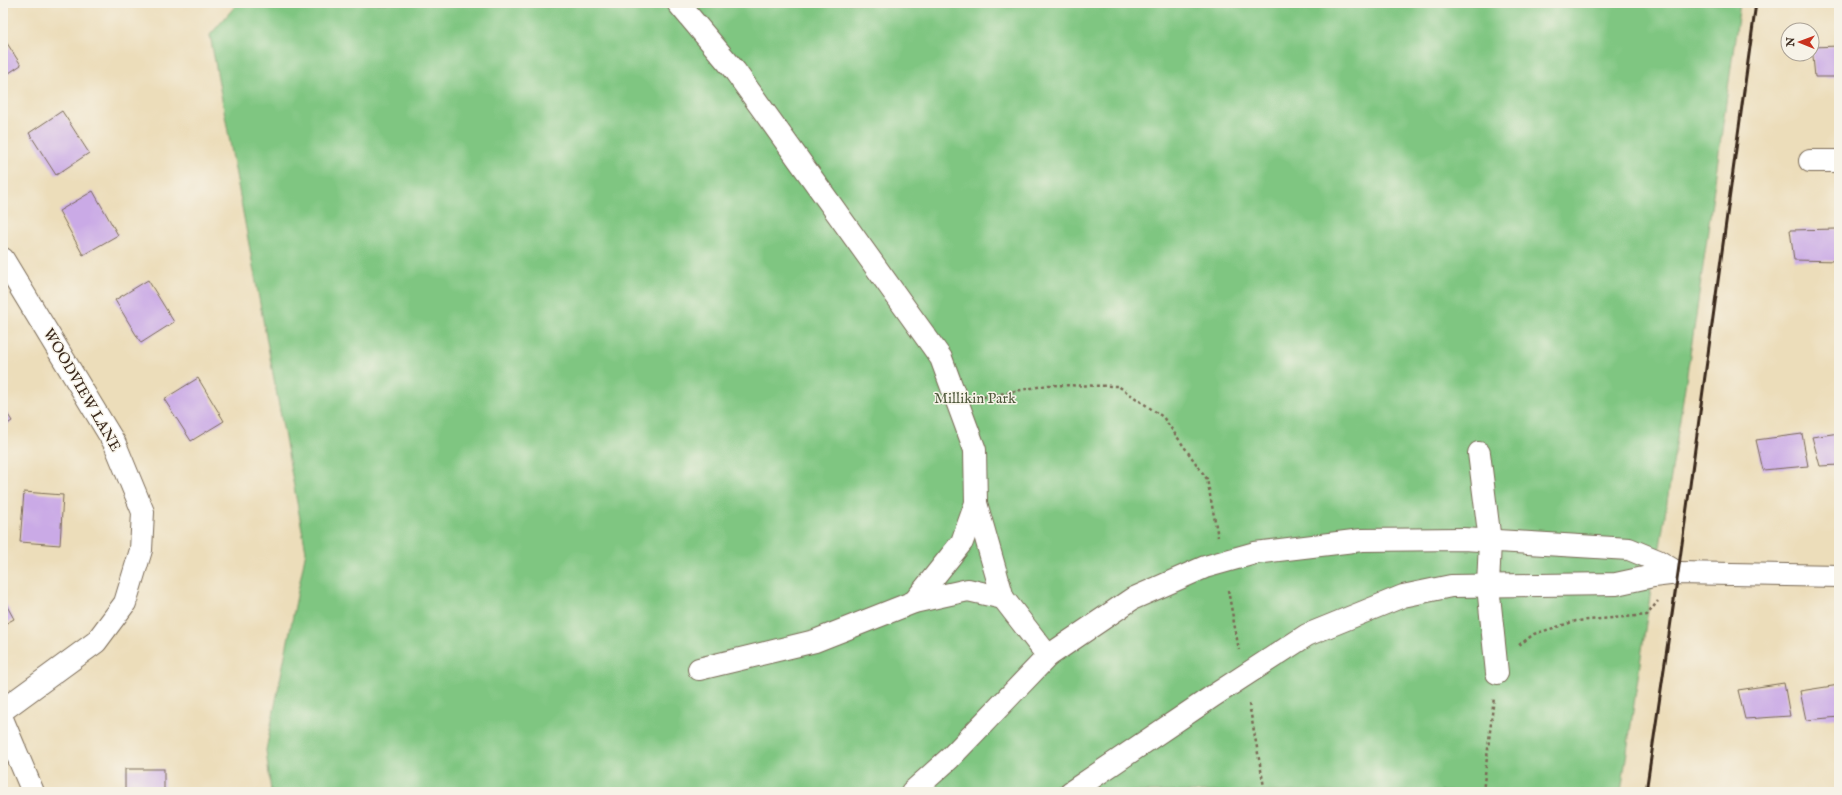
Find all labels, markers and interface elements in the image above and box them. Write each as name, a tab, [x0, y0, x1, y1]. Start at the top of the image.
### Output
north arrow	[1780, 22, 1820, 62]
text: N	[1784, 36, 1798, 48]
street label: WOODVIEW LANE	[39, 325, 125, 455]
park label: Millikin Park	[934, 389, 1017, 408]

